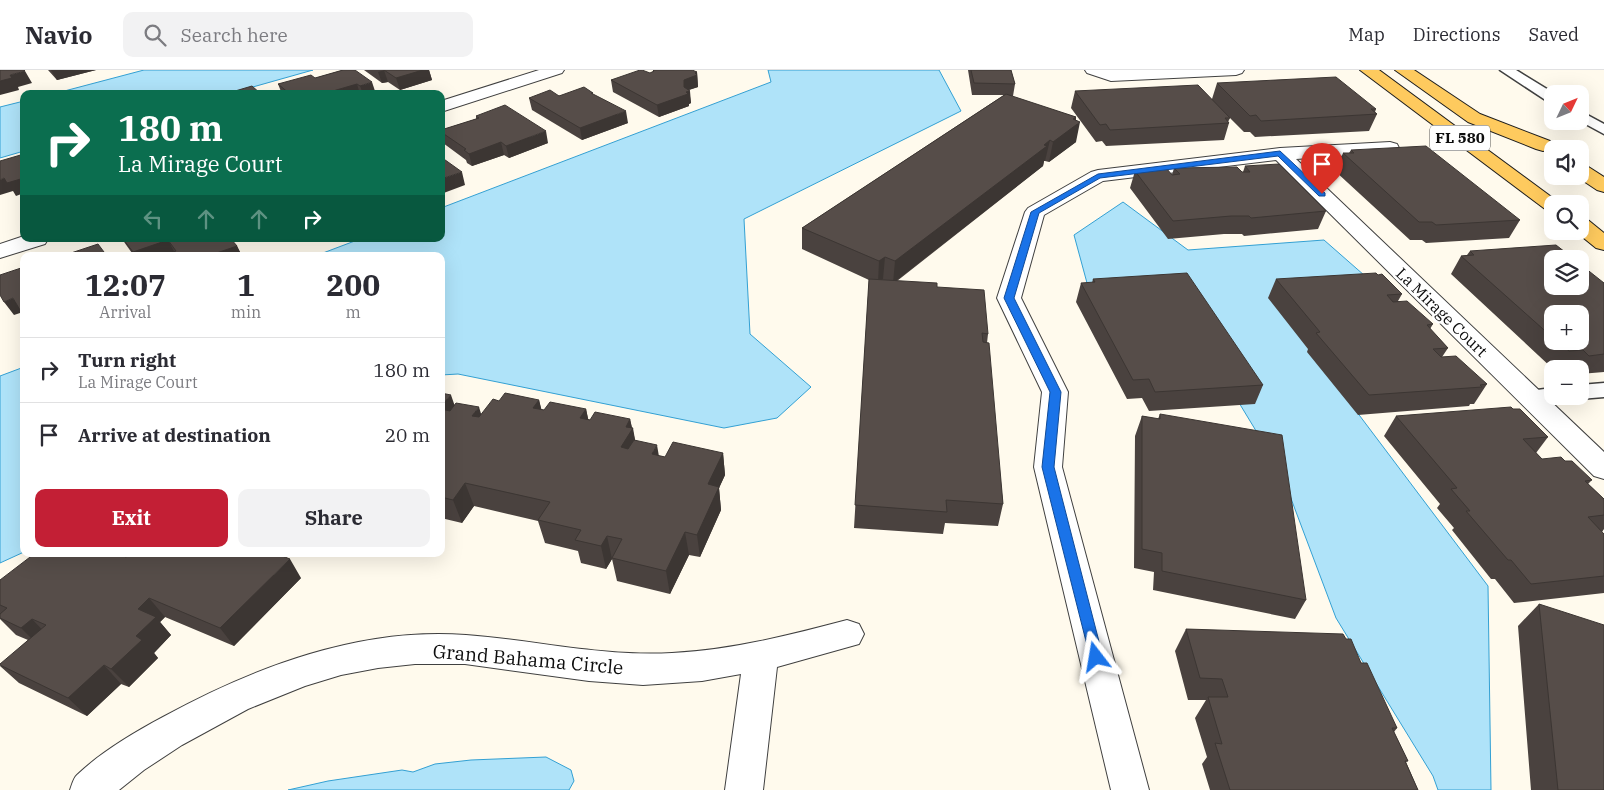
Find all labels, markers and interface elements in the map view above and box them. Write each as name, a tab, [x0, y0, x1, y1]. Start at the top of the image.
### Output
search box	[123, 12, 473, 57]
text: Navio	[25, 19, 93, 51]
icon: search	[141, 21, 169, 49]
text: Search here	[181, 23, 288, 47]
text: Map	[1348, 23, 1385, 46]
text: Directions	[1413, 23, 1501, 46]
text: Saved	[1529, 23, 1579, 46]
north arrow	[1544, 85, 1589, 130]
map controls	[1544, 85, 1589, 405]
text: 180 m	[118, 105, 223, 151]
icon: right	[35, 110, 100, 175]
road number: FL 580	[1430, 126, 1490, 150]
button: sound	[1544, 140, 1589, 185]
pin	[1301, 143, 1343, 194]
text: La Mirage Court	[118, 149, 283, 178]
icon: arrive	[1308, 150, 1336, 178]
button: search	[1544, 195, 1589, 240]
icon: left	[139, 205, 167, 233]
icon: ahead	[192, 205, 220, 233]
icon: ahead	[245, 205, 273, 233]
icon: right	[298, 205, 326, 233]
button: layers	[1544, 250, 1589, 295]
street label: La Mirage Court	[1392, 263, 1492, 361]
text: 12:07	[85, 265, 166, 304]
text: 1	[237, 265, 255, 304]
text: 200	[326, 265, 380, 304]
text: Arrival	[99, 302, 151, 322]
text: min	[231, 302, 261, 322]
text: m	[346, 302, 361, 322]
button: +	[1544, 305, 1589, 350]
text: Turn right	[78, 348, 176, 372]
icon: right	[35, 356, 63, 384]
text: 180 m	[373, 358, 430, 382]
button: −	[1544, 360, 1589, 405]
text: La Mirage Court	[78, 372, 198, 392]
icon: arrive	[35, 421, 63, 449]
text: Arrive at destination	[78, 423, 271, 447]
text: 20 m	[385, 423, 430, 447]
button: Exit	[35, 489, 228, 547]
button: Share	[238, 489, 430, 547]
position arrow	[1069, 630, 1121, 682]
street label: Grand Bahama Circle	[432, 639, 624, 679]

